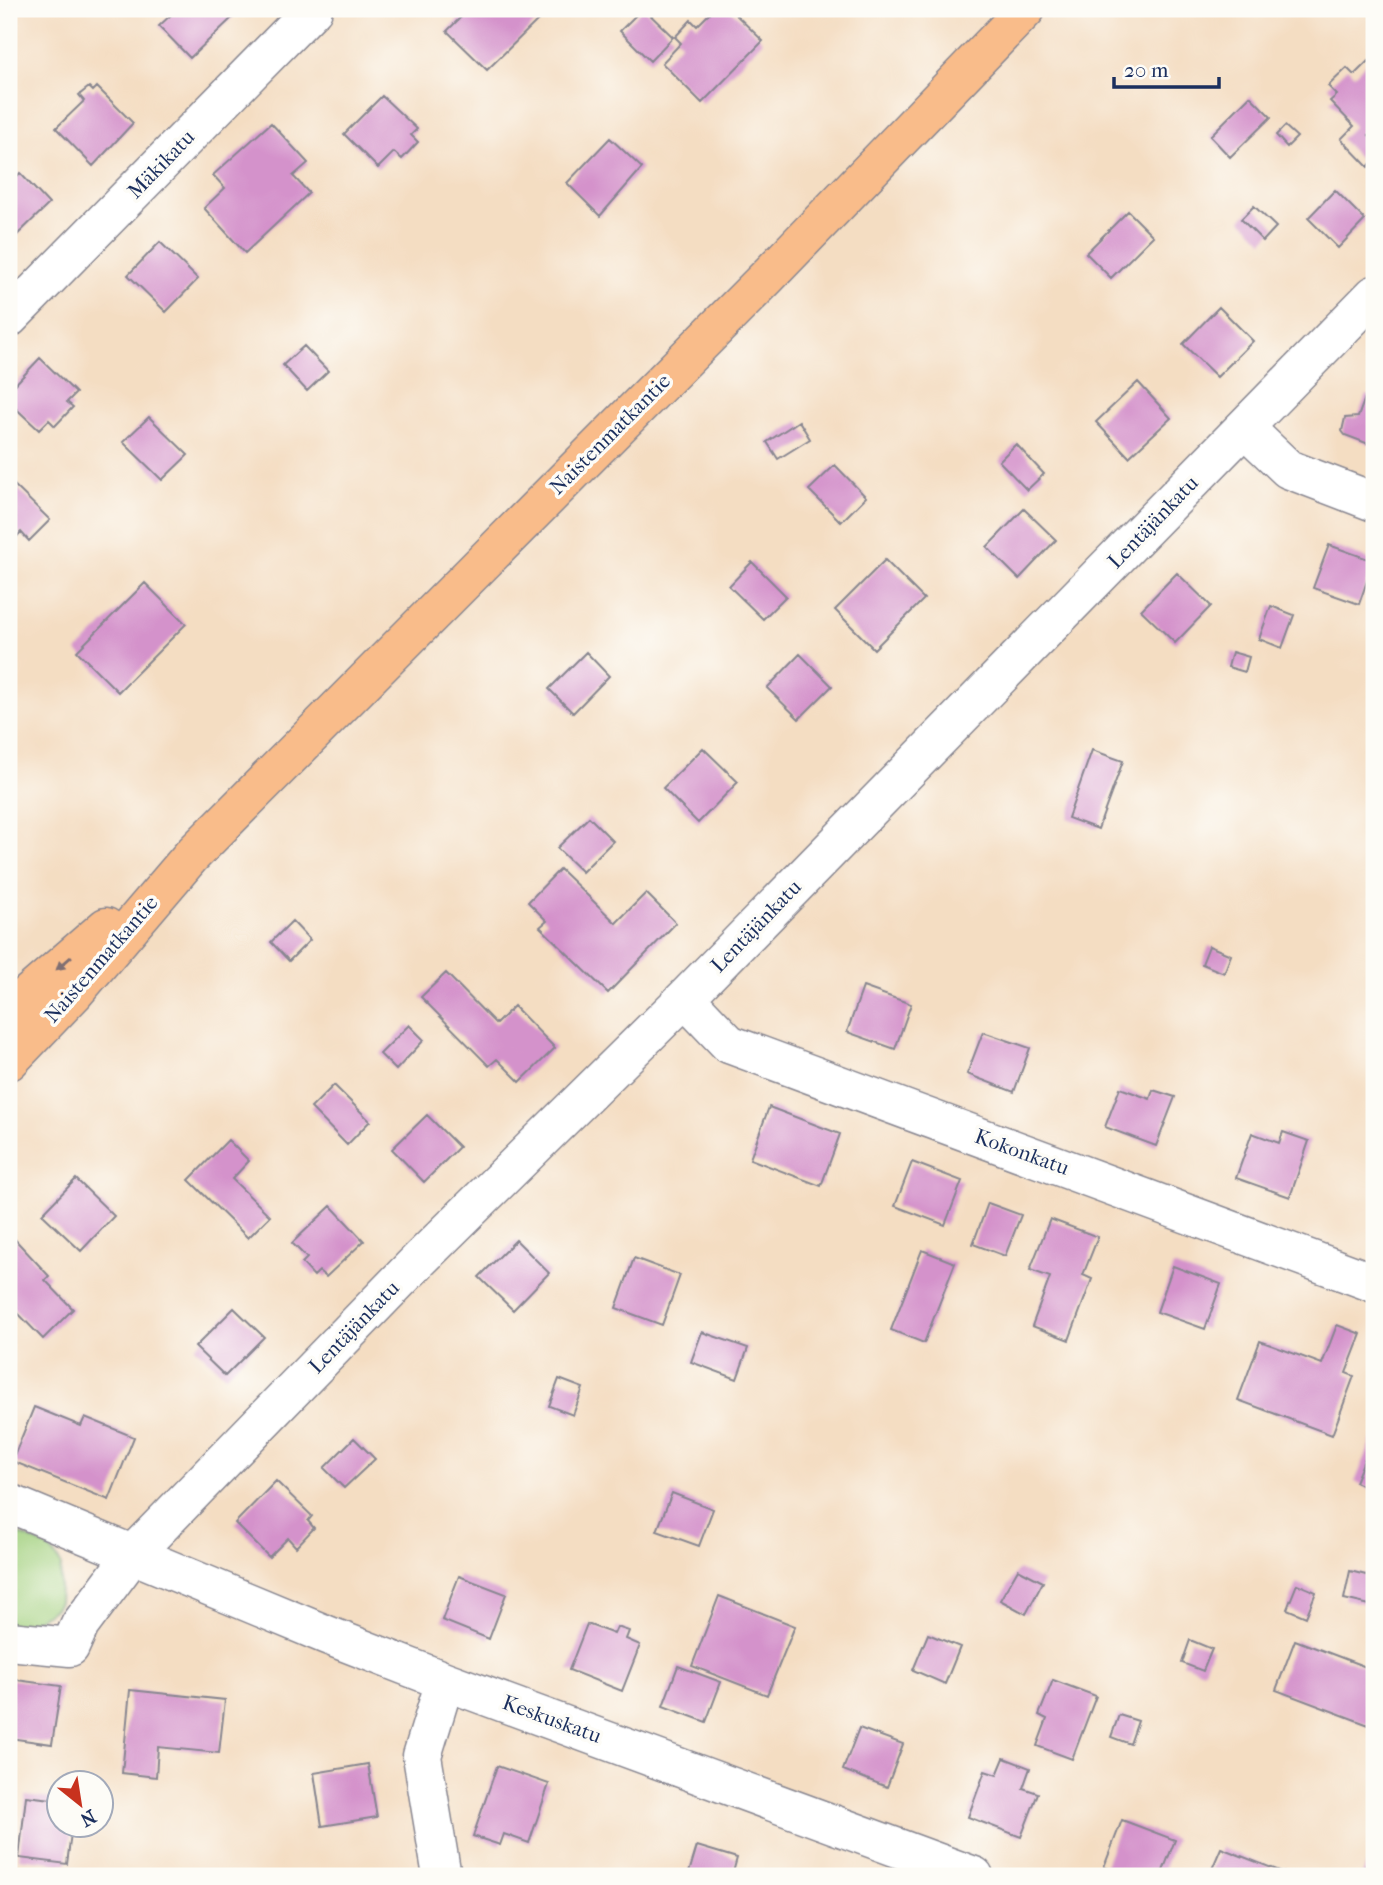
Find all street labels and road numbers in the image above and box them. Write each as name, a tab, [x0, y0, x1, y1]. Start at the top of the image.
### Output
street label: Mäkikatu	[123, 125, 200, 203]
street label: Naistenmatkantie	[545, 369, 675, 499]
street label: Lentäjänkatu	[1103, 471, 1203, 573]
street label: Lentäjänkatu	[706, 875, 806, 977]
street label: Naistenmatkantie	[39, 891, 163, 1027]
street label: Kokonkatu	[972, 1124, 1072, 1180]
street label: Lentäjänkatu	[304, 1276, 404, 1378]
street label: Keskuskatu	[499, 1690, 605, 1748]

